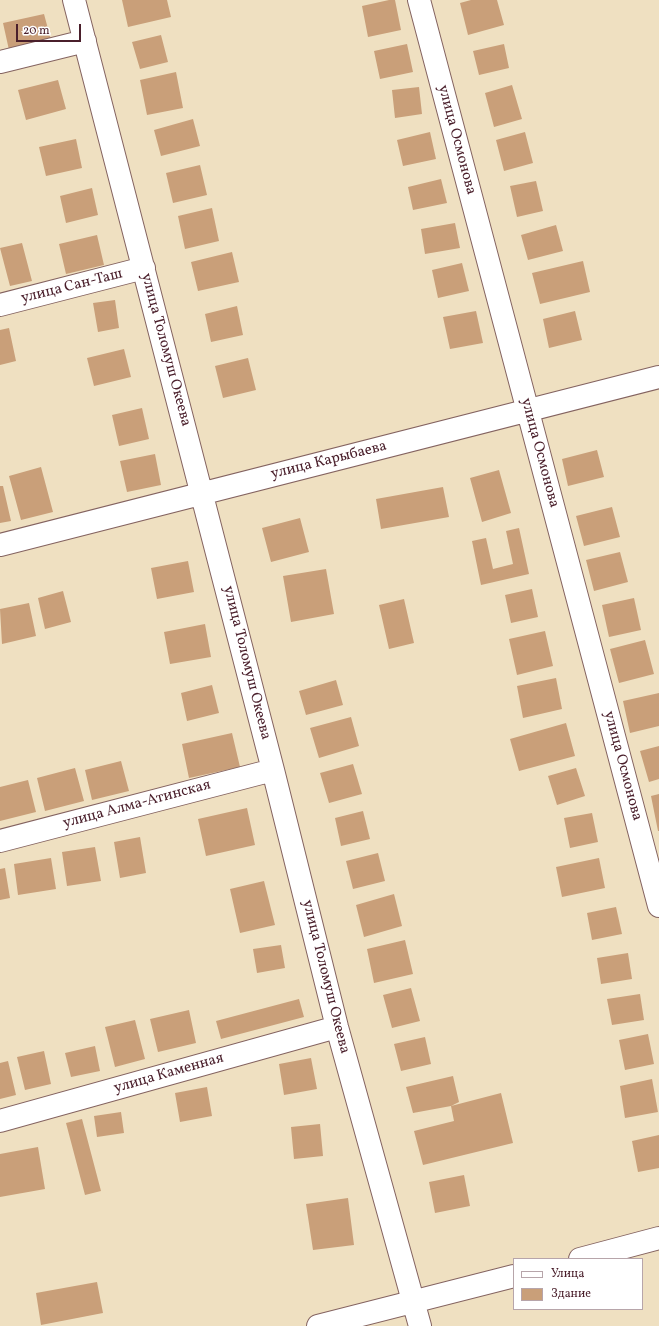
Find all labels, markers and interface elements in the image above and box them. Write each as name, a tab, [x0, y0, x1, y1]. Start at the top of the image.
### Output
scale bar	[18, 16, 83, 42]
text: 20 m	[23, 23, 50, 39]
street label: улица Осмонова	[433, 83, 479, 197]
street label: улица Сан-Таш	[19, 266, 125, 308]
street label: улица Толомуш Океева	[136, 271, 194, 429]
street label: улица Осмонова	[516, 396, 562, 510]
street label: улица Карыбаева	[269, 438, 389, 484]
street label: улица Толомуш Океева	[218, 584, 274, 742]
street label: улица Осмонова	[599, 709, 645, 823]
street label: улица Алма-Атинская	[61, 777, 213, 833]
street label: улица Толомуш Океева	[297, 898, 353, 1056]
street label: улица Каменная	[112, 1050, 226, 1098]
legend	[513, 1258, 643, 1310]
text: Улица	[551, 1266, 584, 1282]
text: Здание	[551, 1286, 591, 1302]

